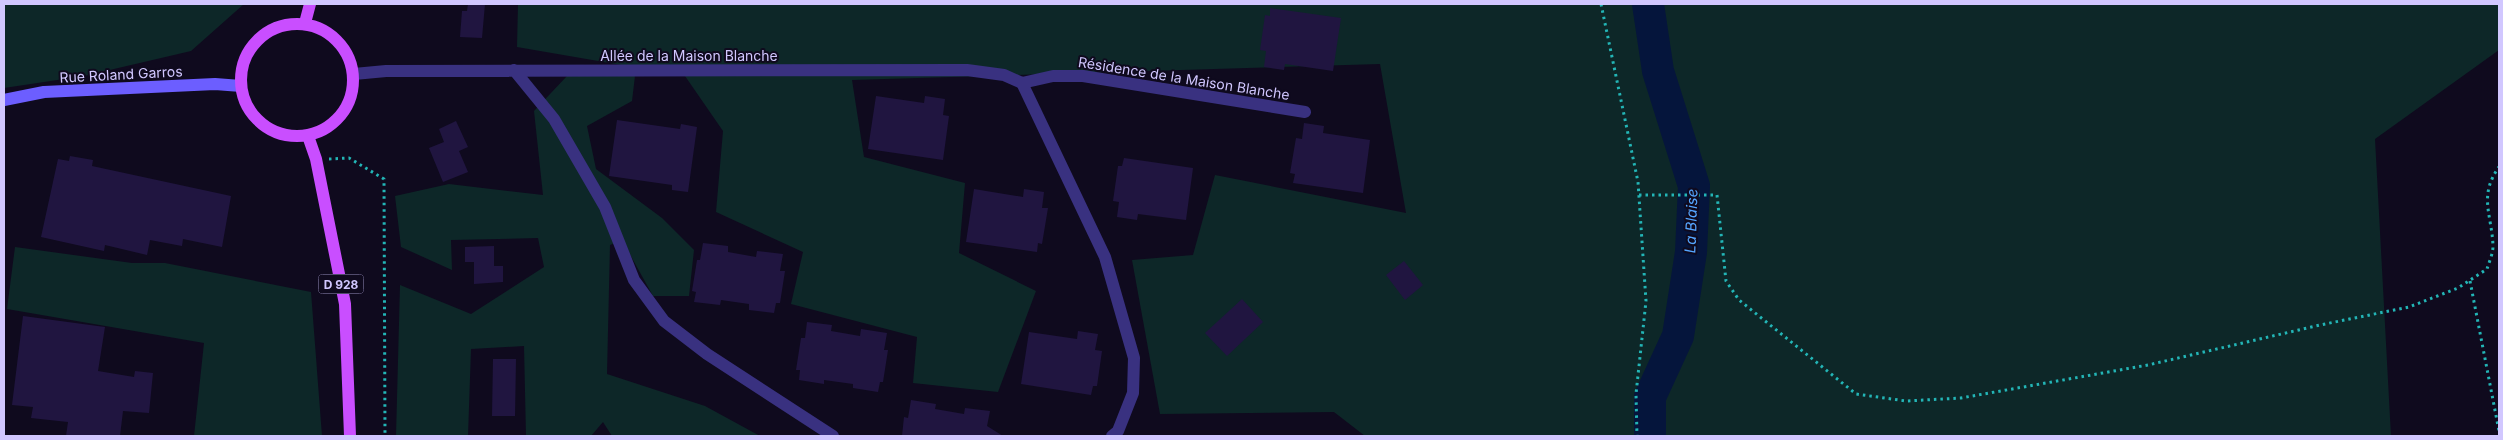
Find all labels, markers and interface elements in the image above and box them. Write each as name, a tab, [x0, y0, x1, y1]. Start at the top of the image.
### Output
street label: Allée de la Maison Blanche	[600, 47, 778, 64]
street label: Résidence de la Maison Blanche	[1077, 53, 1291, 103]
street label: Rue Roland Garros	[59, 62, 183, 86]
water label: La Blaise	[1680, 188, 1702, 254]
road number: D 928	[318, 274, 364, 294]

